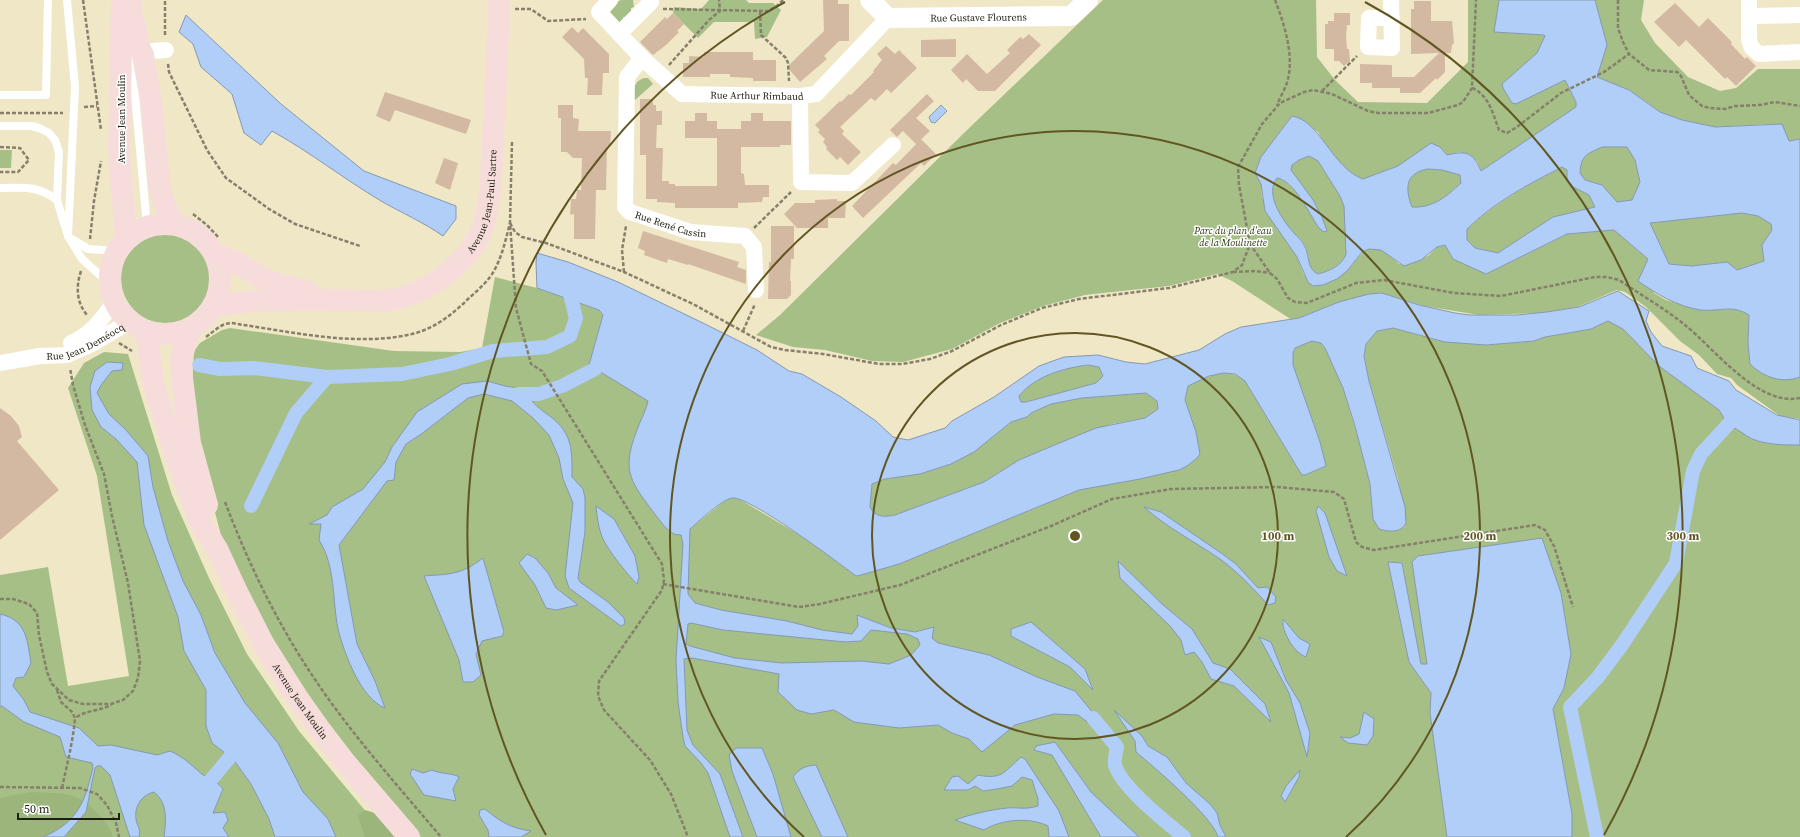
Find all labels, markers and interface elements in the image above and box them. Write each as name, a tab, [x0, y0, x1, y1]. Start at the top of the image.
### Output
street label: Rue Gustave Flourens	[930, 10, 1027, 25]
street label: Avenue Jean Moulin	[115, 74, 128, 164]
street label: Rue Arthur Rimbaud	[710, 88, 805, 103]
street label: Avenue Jean-Paul Sartre	[464, 149, 500, 256]
street label: Rue René Cassin	[633, 208, 707, 240]
park label: Parc du plan d'eau de la Moulinette	[1193, 224, 1272, 249]
street label: Rue Jean Deméocq	[46, 320, 127, 363]
text: 100 m	[1262, 528, 1295, 544]
text: 200 m	[1464, 528, 1497, 544]
text: 300 m	[1667, 528, 1700, 544]
centre of rings	[1068, 529, 1082, 543]
street label: Avenue Jean Moulin	[270, 661, 331, 742]
scale bar	[18, 795, 119, 821]
text: 50 m	[24, 801, 50, 817]

